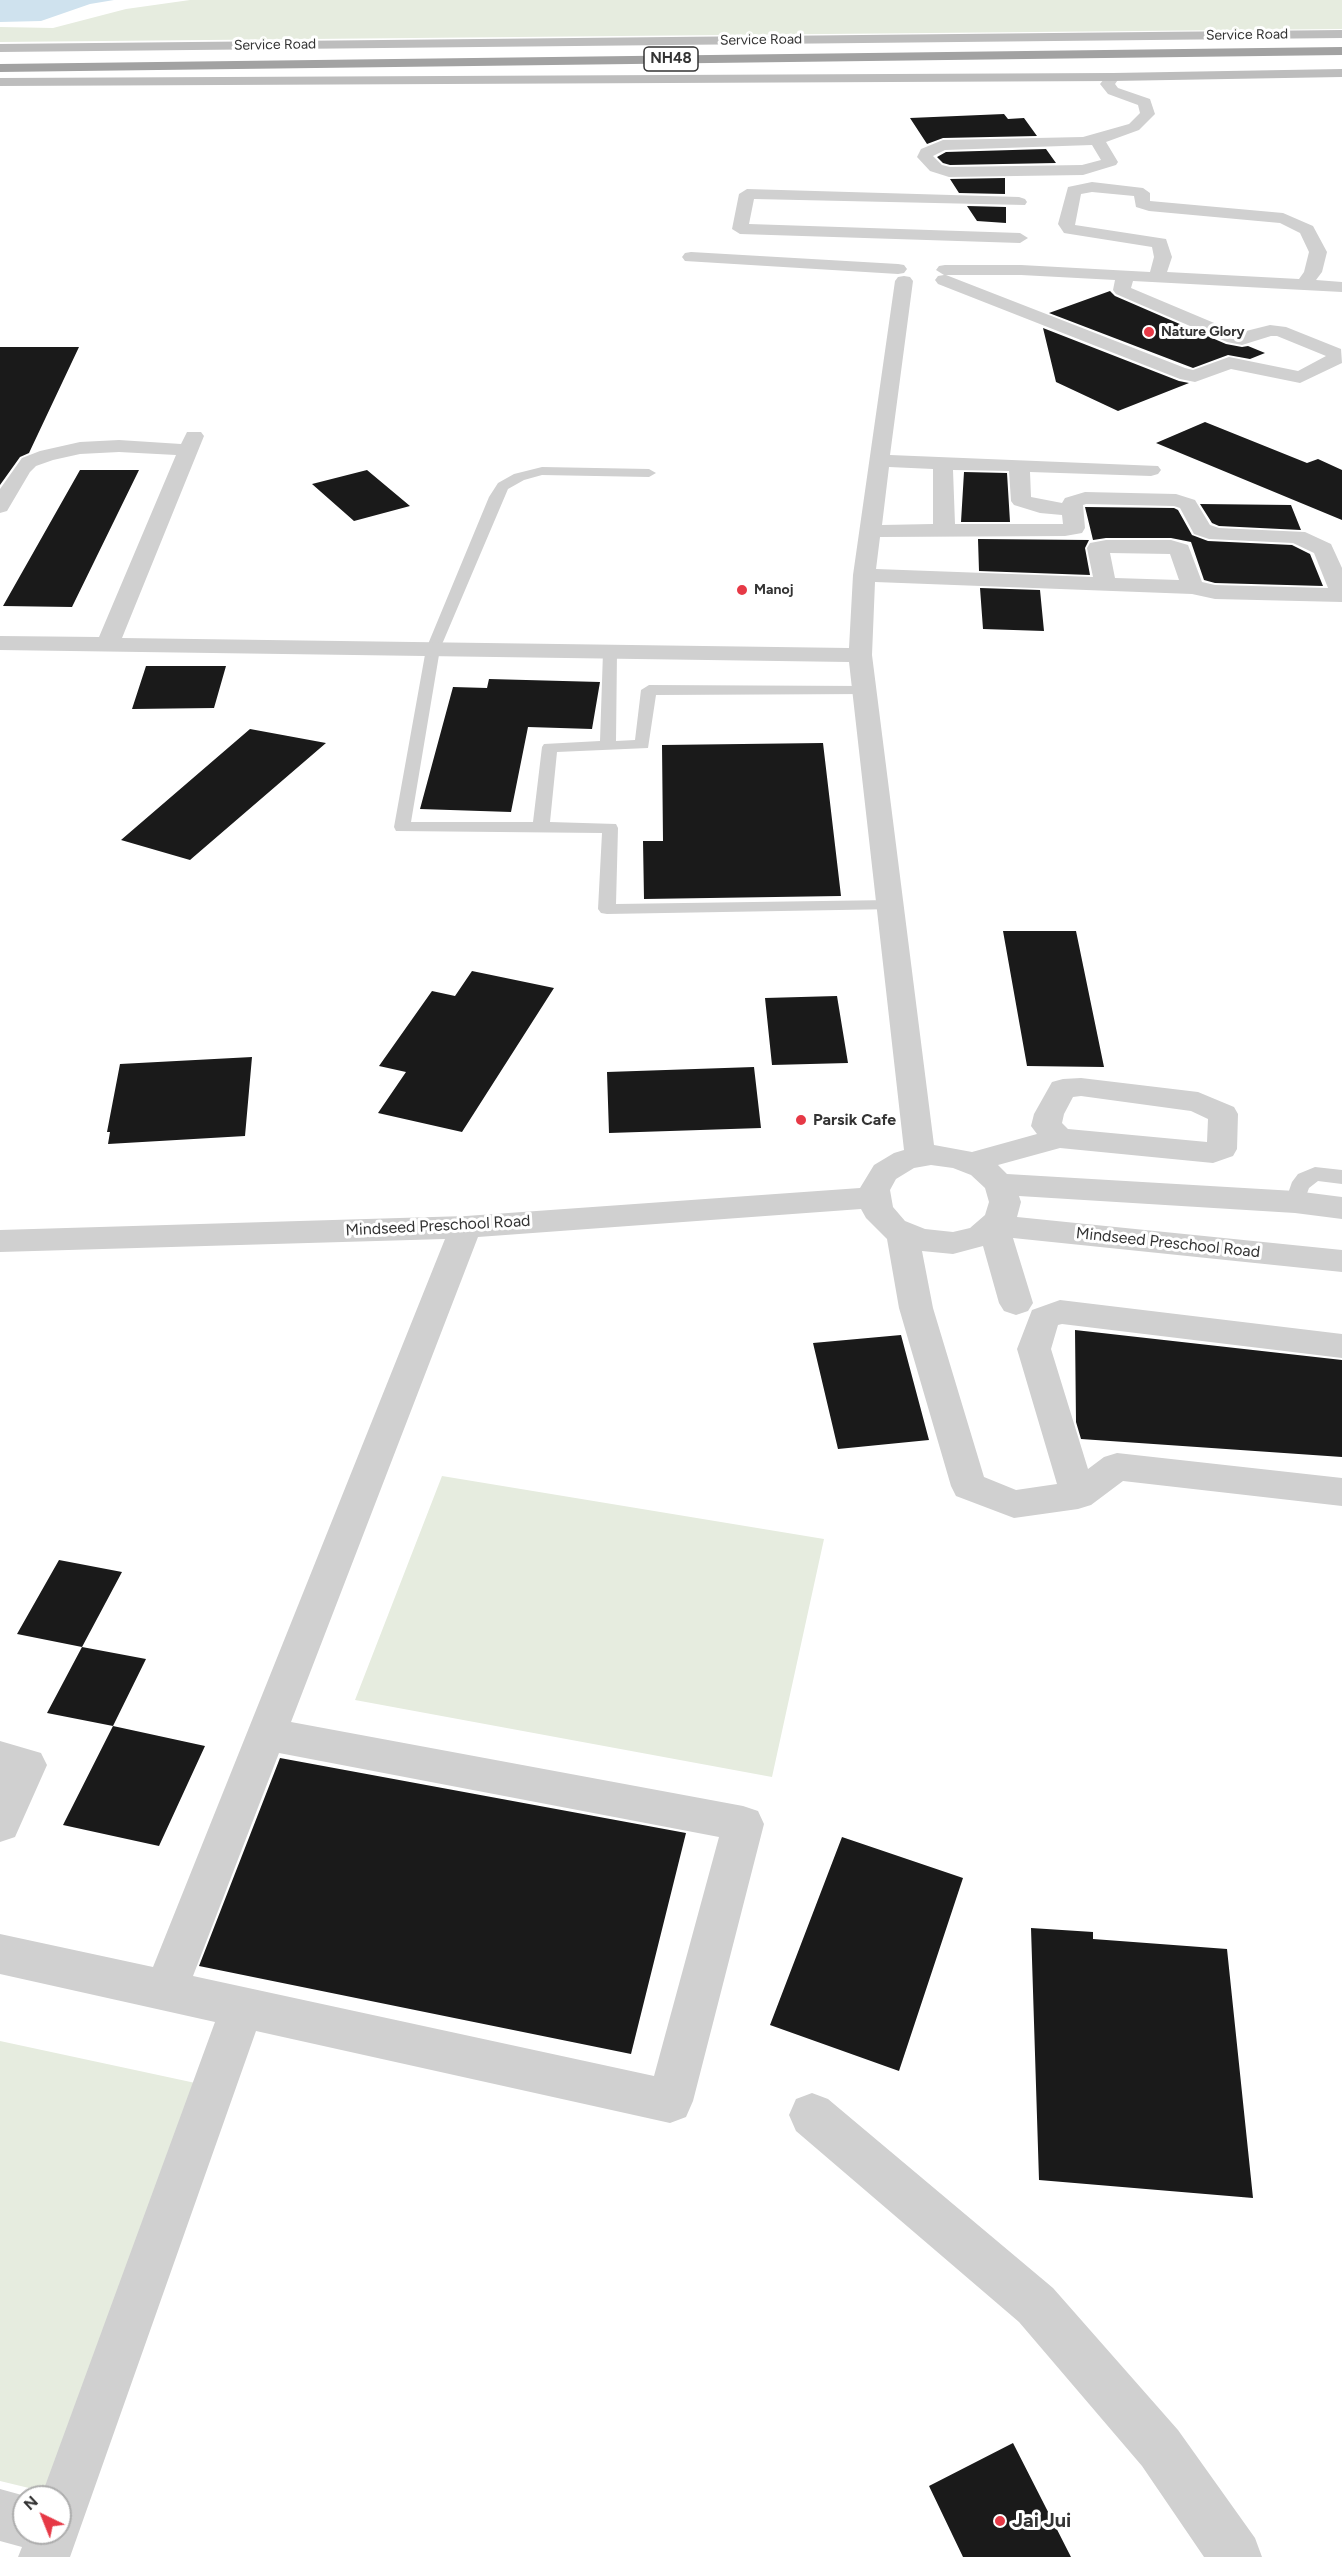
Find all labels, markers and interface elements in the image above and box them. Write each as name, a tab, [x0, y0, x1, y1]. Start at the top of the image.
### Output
street label: Service Road	[1206, 26, 1288, 44]
street label: Service Road	[720, 31, 802, 49]
street label: Service Road	[234, 36, 316, 54]
road number: NH48	[644, 47, 698, 71]
place label: Nature Glory	[1161, 324, 1245, 340]
marker: Nature Glory	[1142, 325, 1156, 339]
place label: Manoj	[754, 582, 794, 598]
marker: Manoj	[735, 583, 749, 597]
place label: Parsik Cafe	[813, 1110, 896, 1130]
marker: Parsik Cafe	[794, 1113, 808, 1127]
street label: Mindseed Preschool Road	[345, 1212, 531, 1240]
street label: Mindseed Preschool Road	[1075, 1224, 1261, 1262]
north arrow	[12, 2485, 72, 2545]
text: N	[20, 2492, 42, 2514]
place label: Jai Jui	[1012, 2509, 1071, 2533]
marker: Jai Jui	[993, 2514, 1007, 2528]

